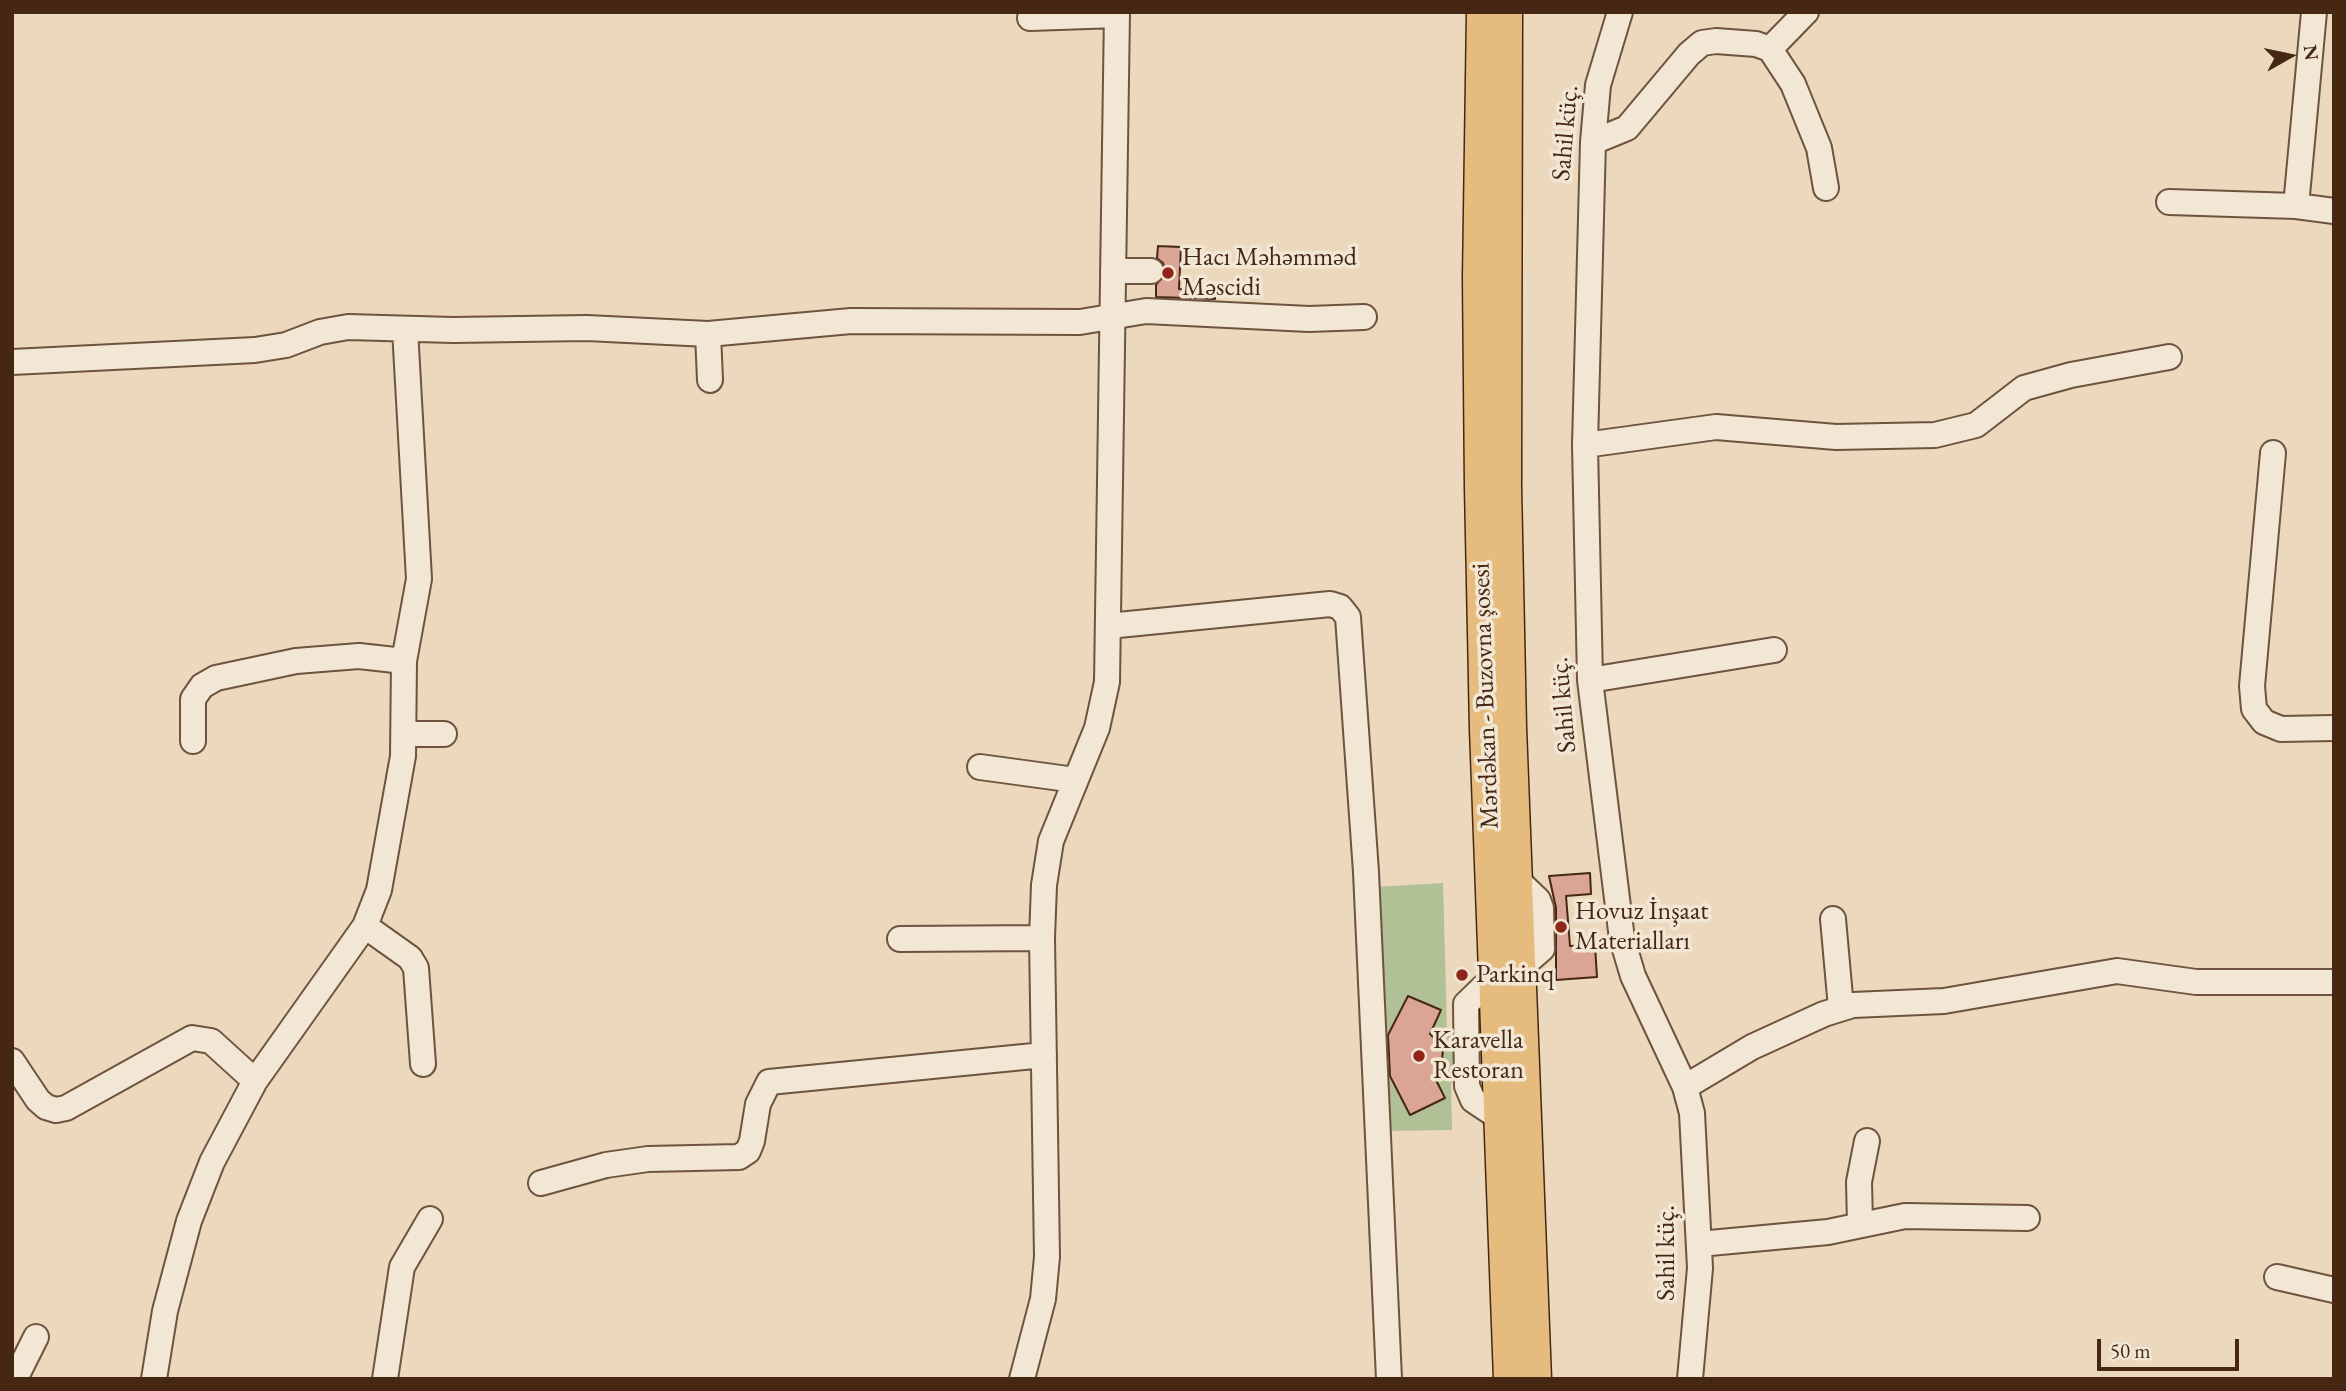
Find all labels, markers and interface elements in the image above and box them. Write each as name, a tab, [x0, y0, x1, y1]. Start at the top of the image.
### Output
north arrow	[2255, 21, 2325, 91]
text: N	[2298, 43, 2325, 62]
street label: Sahil küç.	[1546, 84, 1586, 182]
place label: Hacı Məhəmməd Məscidi	[1182, 242, 1357, 304]
marker: Hacı Məhəmməd Məscidi	[1160, 265, 1176, 281]
street label: Mərdəkan - Buzovna şosesi	[1466, 562, 1506, 830]
street label: Sahil küç.	[1544, 656, 1584, 754]
place label: Hovuz İnşaat Materialları	[1575, 896, 1709, 958]
marker: Hovuz İnşaat Materialları	[1553, 919, 1569, 935]
place label: Parkinq	[1476, 959, 1554, 991]
marker: Parkinq	[1454, 967, 1470, 983]
place label: Karavella Restoran	[1433, 1025, 1524, 1086]
marker: Karavella Restoran	[1411, 1048, 1427, 1064]
street label: Sahil küç.	[1651, 1205, 1683, 1301]
scale bar	[2101, 1324, 2243, 1368]
text: 50 m	[2110, 1337, 2151, 1364]

